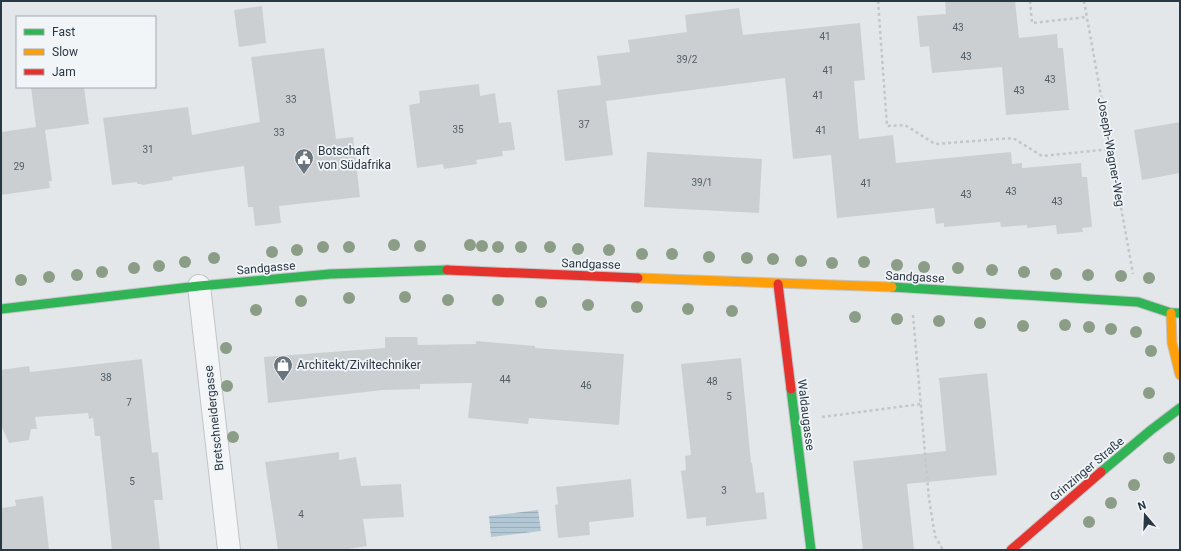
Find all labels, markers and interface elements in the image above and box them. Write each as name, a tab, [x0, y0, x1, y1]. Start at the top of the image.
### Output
legend	[16, 16, 156, 88]
house number: 43	[952, 22, 964, 33]
text: Fast	[52, 25, 75, 39]
house number: 41	[819, 31, 831, 42]
text: Slow	[52, 45, 78, 59]
house number: 43	[960, 51, 972, 62]
house number: 39/2	[677, 54, 698, 65]
text: Jam	[52, 65, 76, 79]
house number: 41	[822, 65, 834, 76]
house number: 43	[1044, 74, 1056, 85]
house number: 43	[1013, 85, 1025, 96]
house number: 41	[812, 90, 824, 101]
house number: 33	[285, 94, 297, 105]
street label: Joseph-Wagner-Weg	[1095, 96, 1127, 208]
house number: 37	[578, 119, 590, 130]
house number: 35	[452, 124, 464, 135]
house number: 41	[815, 125, 827, 136]
house number: 33	[273, 127, 285, 138]
house number: 31	[142, 144, 154, 155]
place label: Botschaft von Südafrika	[318, 144, 391, 172]
public building icon: Botschaft von Südafrika	[293, 147, 315, 175]
house number: 29	[13, 161, 25, 172]
house number: 39/1	[692, 177, 713, 188]
house number: 41	[860, 178, 872, 189]
house number: 43	[1005, 186, 1017, 197]
house number: 43	[960, 189, 972, 200]
house number: 43	[1051, 196, 1063, 207]
street label: Sandgasse	[561, 256, 621, 272]
street label: Sandgasse	[236, 258, 296, 278]
street label: Sandgasse	[885, 268, 945, 286]
shop icon: Architekt/Ziviltechniker	[272, 354, 294, 382]
place label: Architekt/Ziviltechniker	[297, 358, 421, 372]
street label: Bretschneidergasse	[202, 365, 226, 471]
house number: 38	[100, 372, 112, 383]
house number: 44	[499, 374, 511, 385]
house number: 48	[706, 376, 718, 387]
street label: Waldaugasse	[795, 379, 817, 451]
house number: 46	[580, 380, 592, 391]
house number: 5	[726, 391, 732, 402]
house number: 7	[126, 397, 132, 408]
street label: Grinzinger Straße	[1047, 434, 1127, 504]
house number: 5	[129, 476, 135, 487]
house number: 3	[721, 485, 727, 496]
north arrow	[1125, 495, 1165, 535]
text: N	[1136, 499, 1148, 513]
house number: 4	[298, 509, 304, 520]

